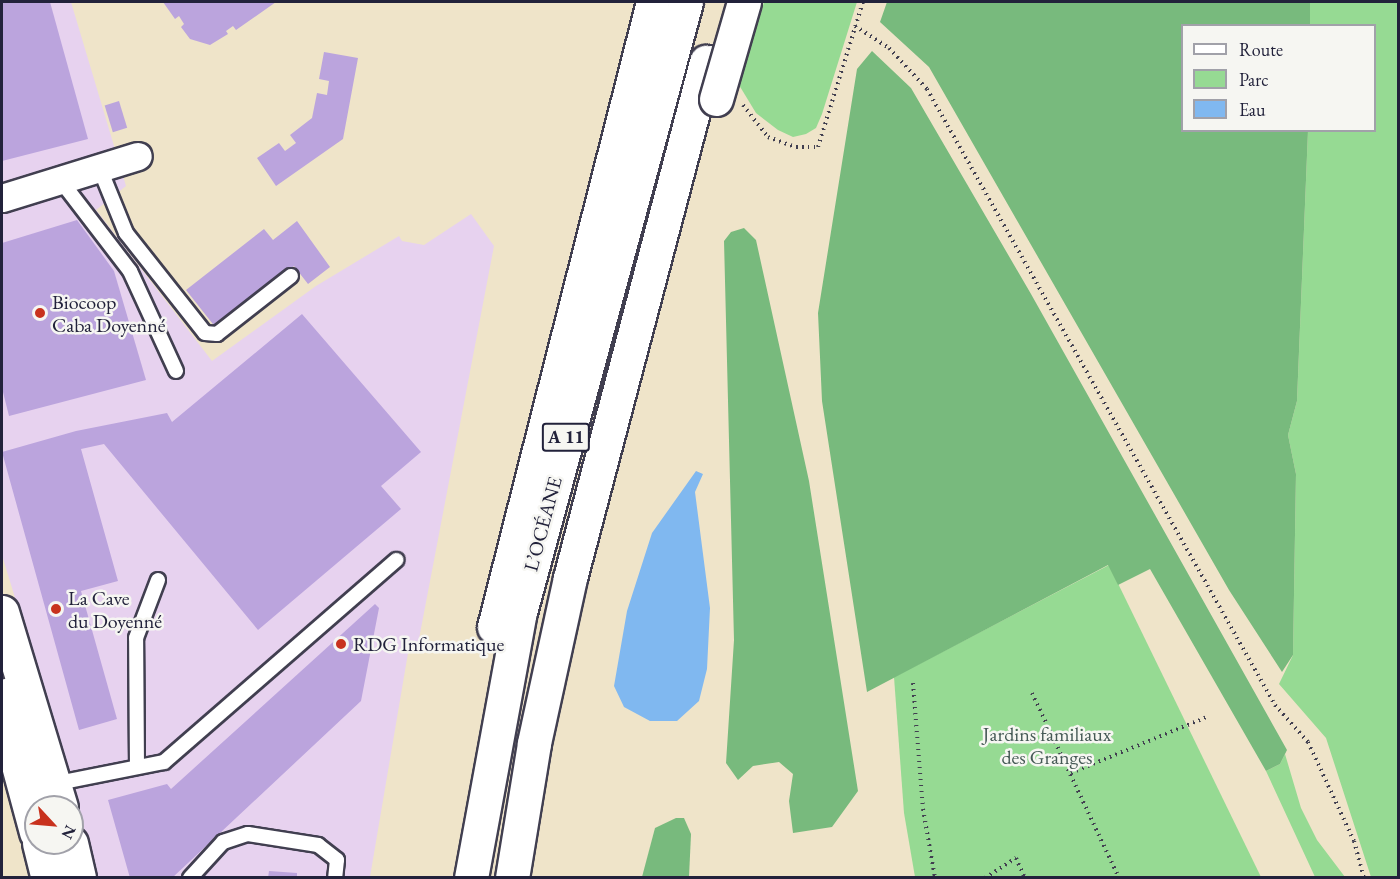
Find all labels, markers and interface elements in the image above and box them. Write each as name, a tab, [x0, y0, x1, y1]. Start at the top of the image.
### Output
legend	[1181, 24, 1376, 132]
text: Route	[1239, 38, 1283, 61]
text: Parc	[1239, 68, 1269, 91]
text: Eau	[1239, 98, 1265, 121]
place label: Biocoop Caba Doyenné	[52, 290, 166, 337]
marker: Biocoop Caba Doyenné	[33, 306, 47, 320]
road number: A 11	[540, 422, 592, 452]
street label: L’OCÉANE	[519, 474, 567, 574]
place label: La Cave du Doyenné	[68, 586, 162, 633]
marker: La Cave du Doyenné	[49, 602, 63, 616]
place label: RDG Informatique	[353, 632, 504, 656]
marker: RDG Informatique	[334, 637, 348, 651]
park label: Jardins familiaux des Granges	[983, 722, 1111, 769]
north arrow	[24, 795, 84, 855]
text: N	[57, 822, 81, 843]

